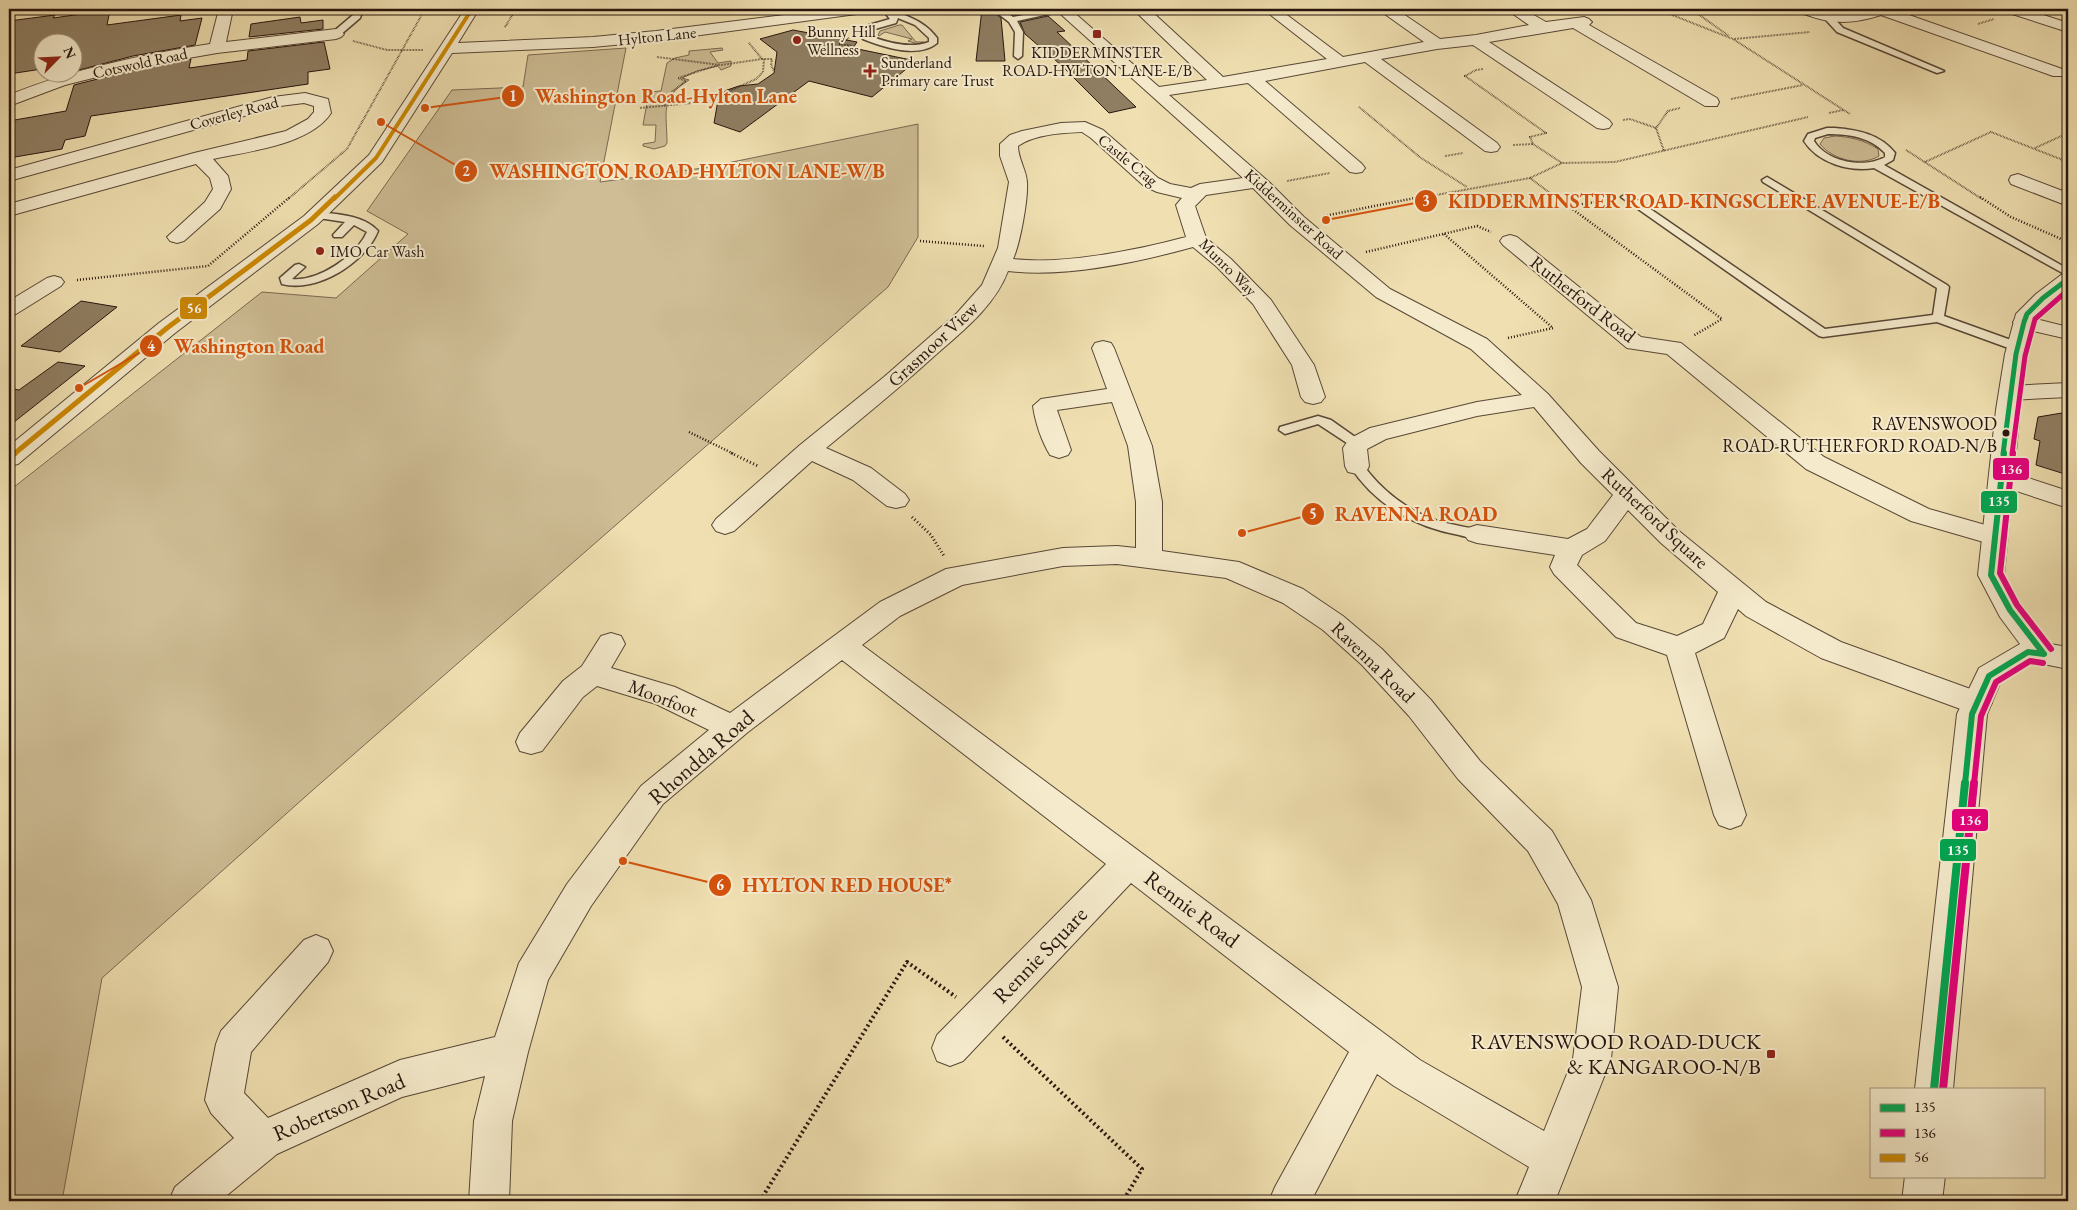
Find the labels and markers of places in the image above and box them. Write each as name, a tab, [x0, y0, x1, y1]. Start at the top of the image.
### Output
place label: Bunny Hill Wellness	[807, 21, 876, 60]
marker: KIDDERMINSTER ROAD-HYLTON LANE-E/B	[1091, 28, 1103, 40]
marker: Bunny Hill Wellness	[791, 34, 803, 46]
place label: KIDDERMINSTER ROAD-HYLTON LANE-E/B	[1002, 42, 1192, 81]
place label: Sunderland Primary care Trust	[881, 52, 994, 91]
marker: Sunderland Primary care Trust	[863, 64, 877, 78]
callout: Washington Road-Hylton Lane	[500, 78, 807, 113]
callout: WASHINGTON ROAD-HYLTON LANE-W/B	[454, 154, 894, 189]
callout: KIDDERMINSTER ROAD-KINGSCLERE AVENUE-E/B	[1413, 183, 1950, 218]
place label: IMO Car Wash	[330, 241, 424, 262]
marker: IMO Car Wash	[314, 245, 326, 257]
callout: Washington Road	[138, 328, 334, 363]
place label: RAVENSWOOD ROAD-RUTHERFORD ROAD-N/B	[1722, 412, 1997, 457]
marker: RAVENSWOOD ROAD-RUTHERFORD ROAD-N/B	[2001, 428, 2011, 438]
callout: RAVENNA ROAD	[1300, 496, 1508, 531]
callout: HYLTON RED HOUSE*	[707, 868, 962, 903]
place label: RAVENSWOOD ROAD-DUCK & KANGAROO-N/B	[1470, 1027, 1762, 1081]
marker: RAVENSWOOD ROAD-DUCK & KANGAROO-N/B	[1765, 1048, 1777, 1060]

